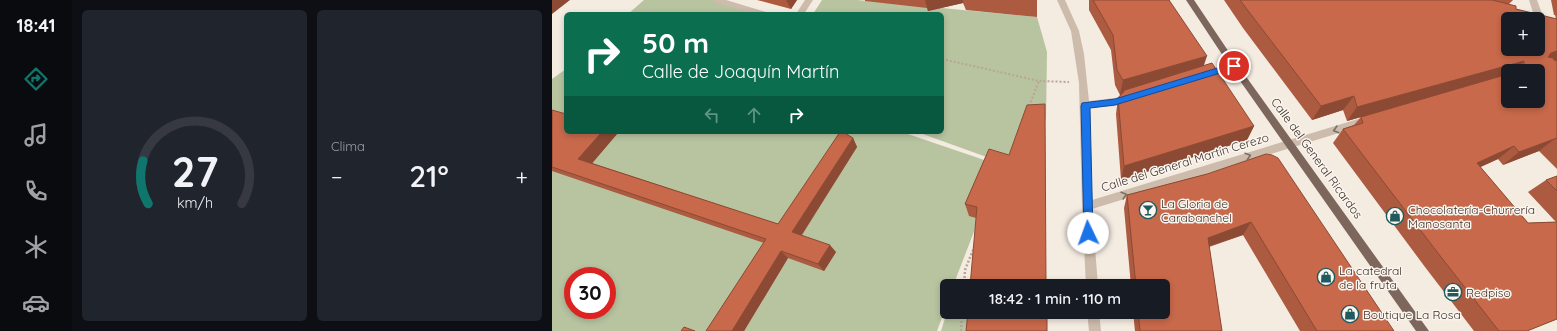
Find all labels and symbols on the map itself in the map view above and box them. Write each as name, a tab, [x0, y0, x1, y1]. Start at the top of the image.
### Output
pin	[1217, 49, 1251, 83]
street label: Calle del General Ricardos	[1268, 95, 1366, 222]
one-way arrow	[1333, 125, 1340, 134]
street label: Calle del General Martín Cerezo	[1099, 129, 1271, 195]
one-way arrow	[1245, 152, 1252, 161]
one-way arrow	[1120, 191, 1127, 199]
place label: La Gloria de Carabanchel	[1161, 196, 1232, 225]
bar icon: La Gloria de Carabanchel	[1138, 200, 1158, 220]
place label: Chocolatería-Churrería Manosanta	[1408, 202, 1535, 231]
shop icon: Chocolatería-Churrería Manosanta	[1385, 206, 1405, 226]
position arrow	[1067, 212, 1109, 254]
place label: La catedral de la fruta	[1339, 263, 1402, 292]
speed limit sign: 30	[564, 267, 616, 319]
shop icon: La catedral de la fruta	[1316, 267, 1336, 287]
office icon: Redpiso	[1443, 282, 1463, 302]
place label: Redpiso	[1466, 285, 1511, 300]
shop icon: Boutique La Rosa	[1340, 304, 1360, 324]
place label: Boutique La Rosa	[1363, 307, 1461, 322]

